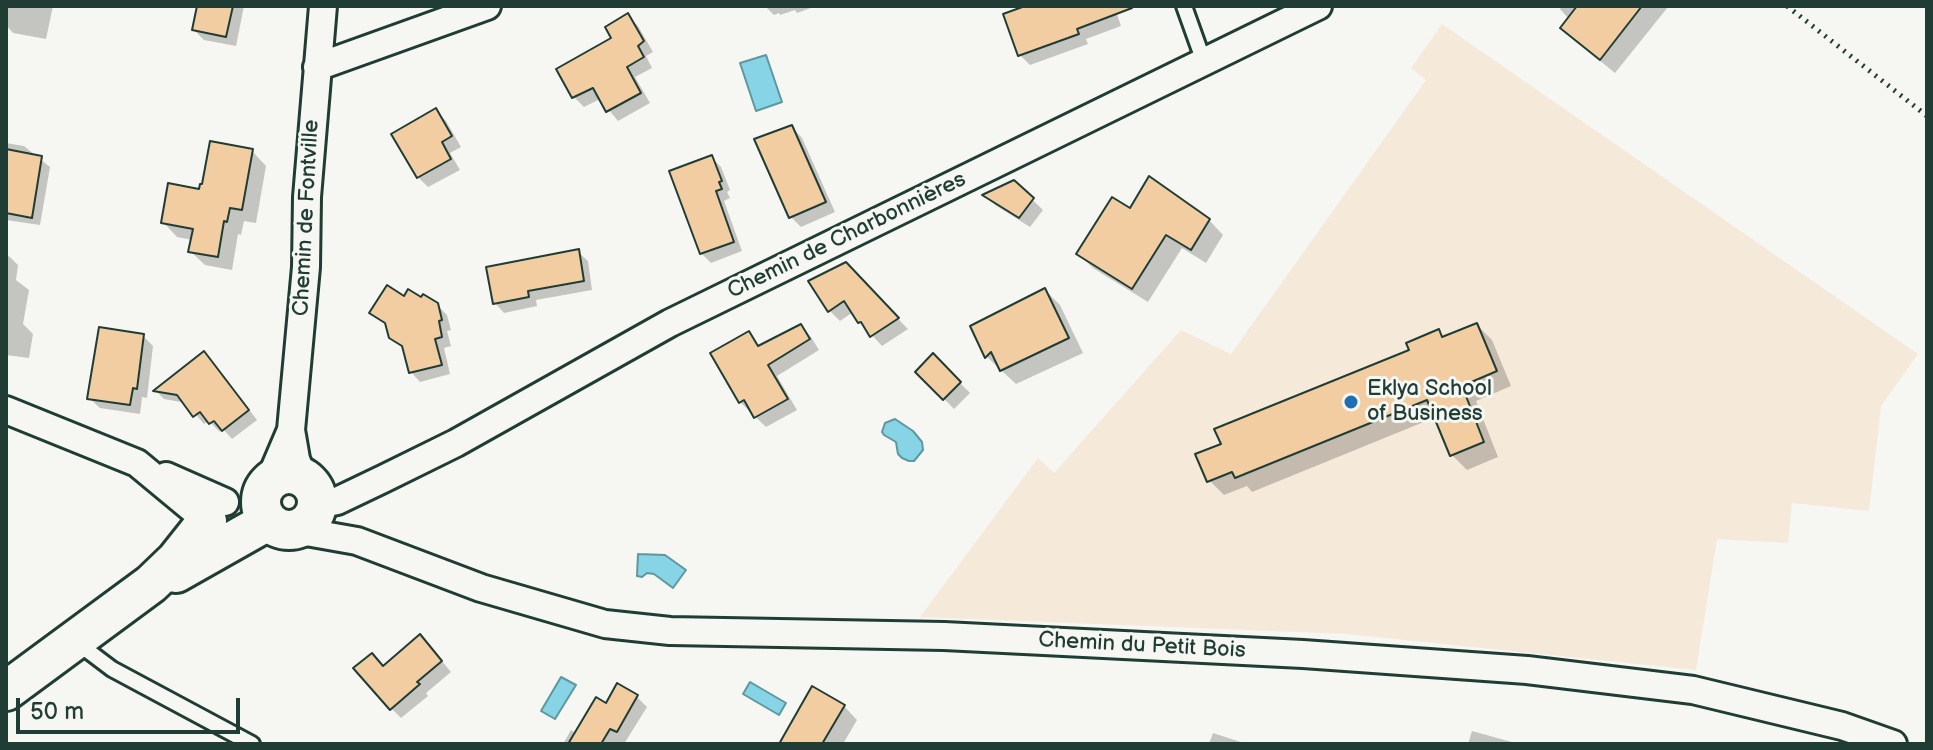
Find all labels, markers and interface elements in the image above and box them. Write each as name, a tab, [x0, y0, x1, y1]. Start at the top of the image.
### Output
street label: Chemin de Fontville	[289, 119, 325, 317]
street label: Chemin de Charbonnières	[724, 167, 970, 305]
place label: Eklya School of Business	[1367, 376, 1492, 428]
marker: Eklya School of Business	[1342, 393, 1360, 411]
street label: Chemin du Petit Bois	[1038, 627, 1246, 665]
scale bar	[20, 682, 244, 732]
text: 50 m	[30, 697, 84, 726]

